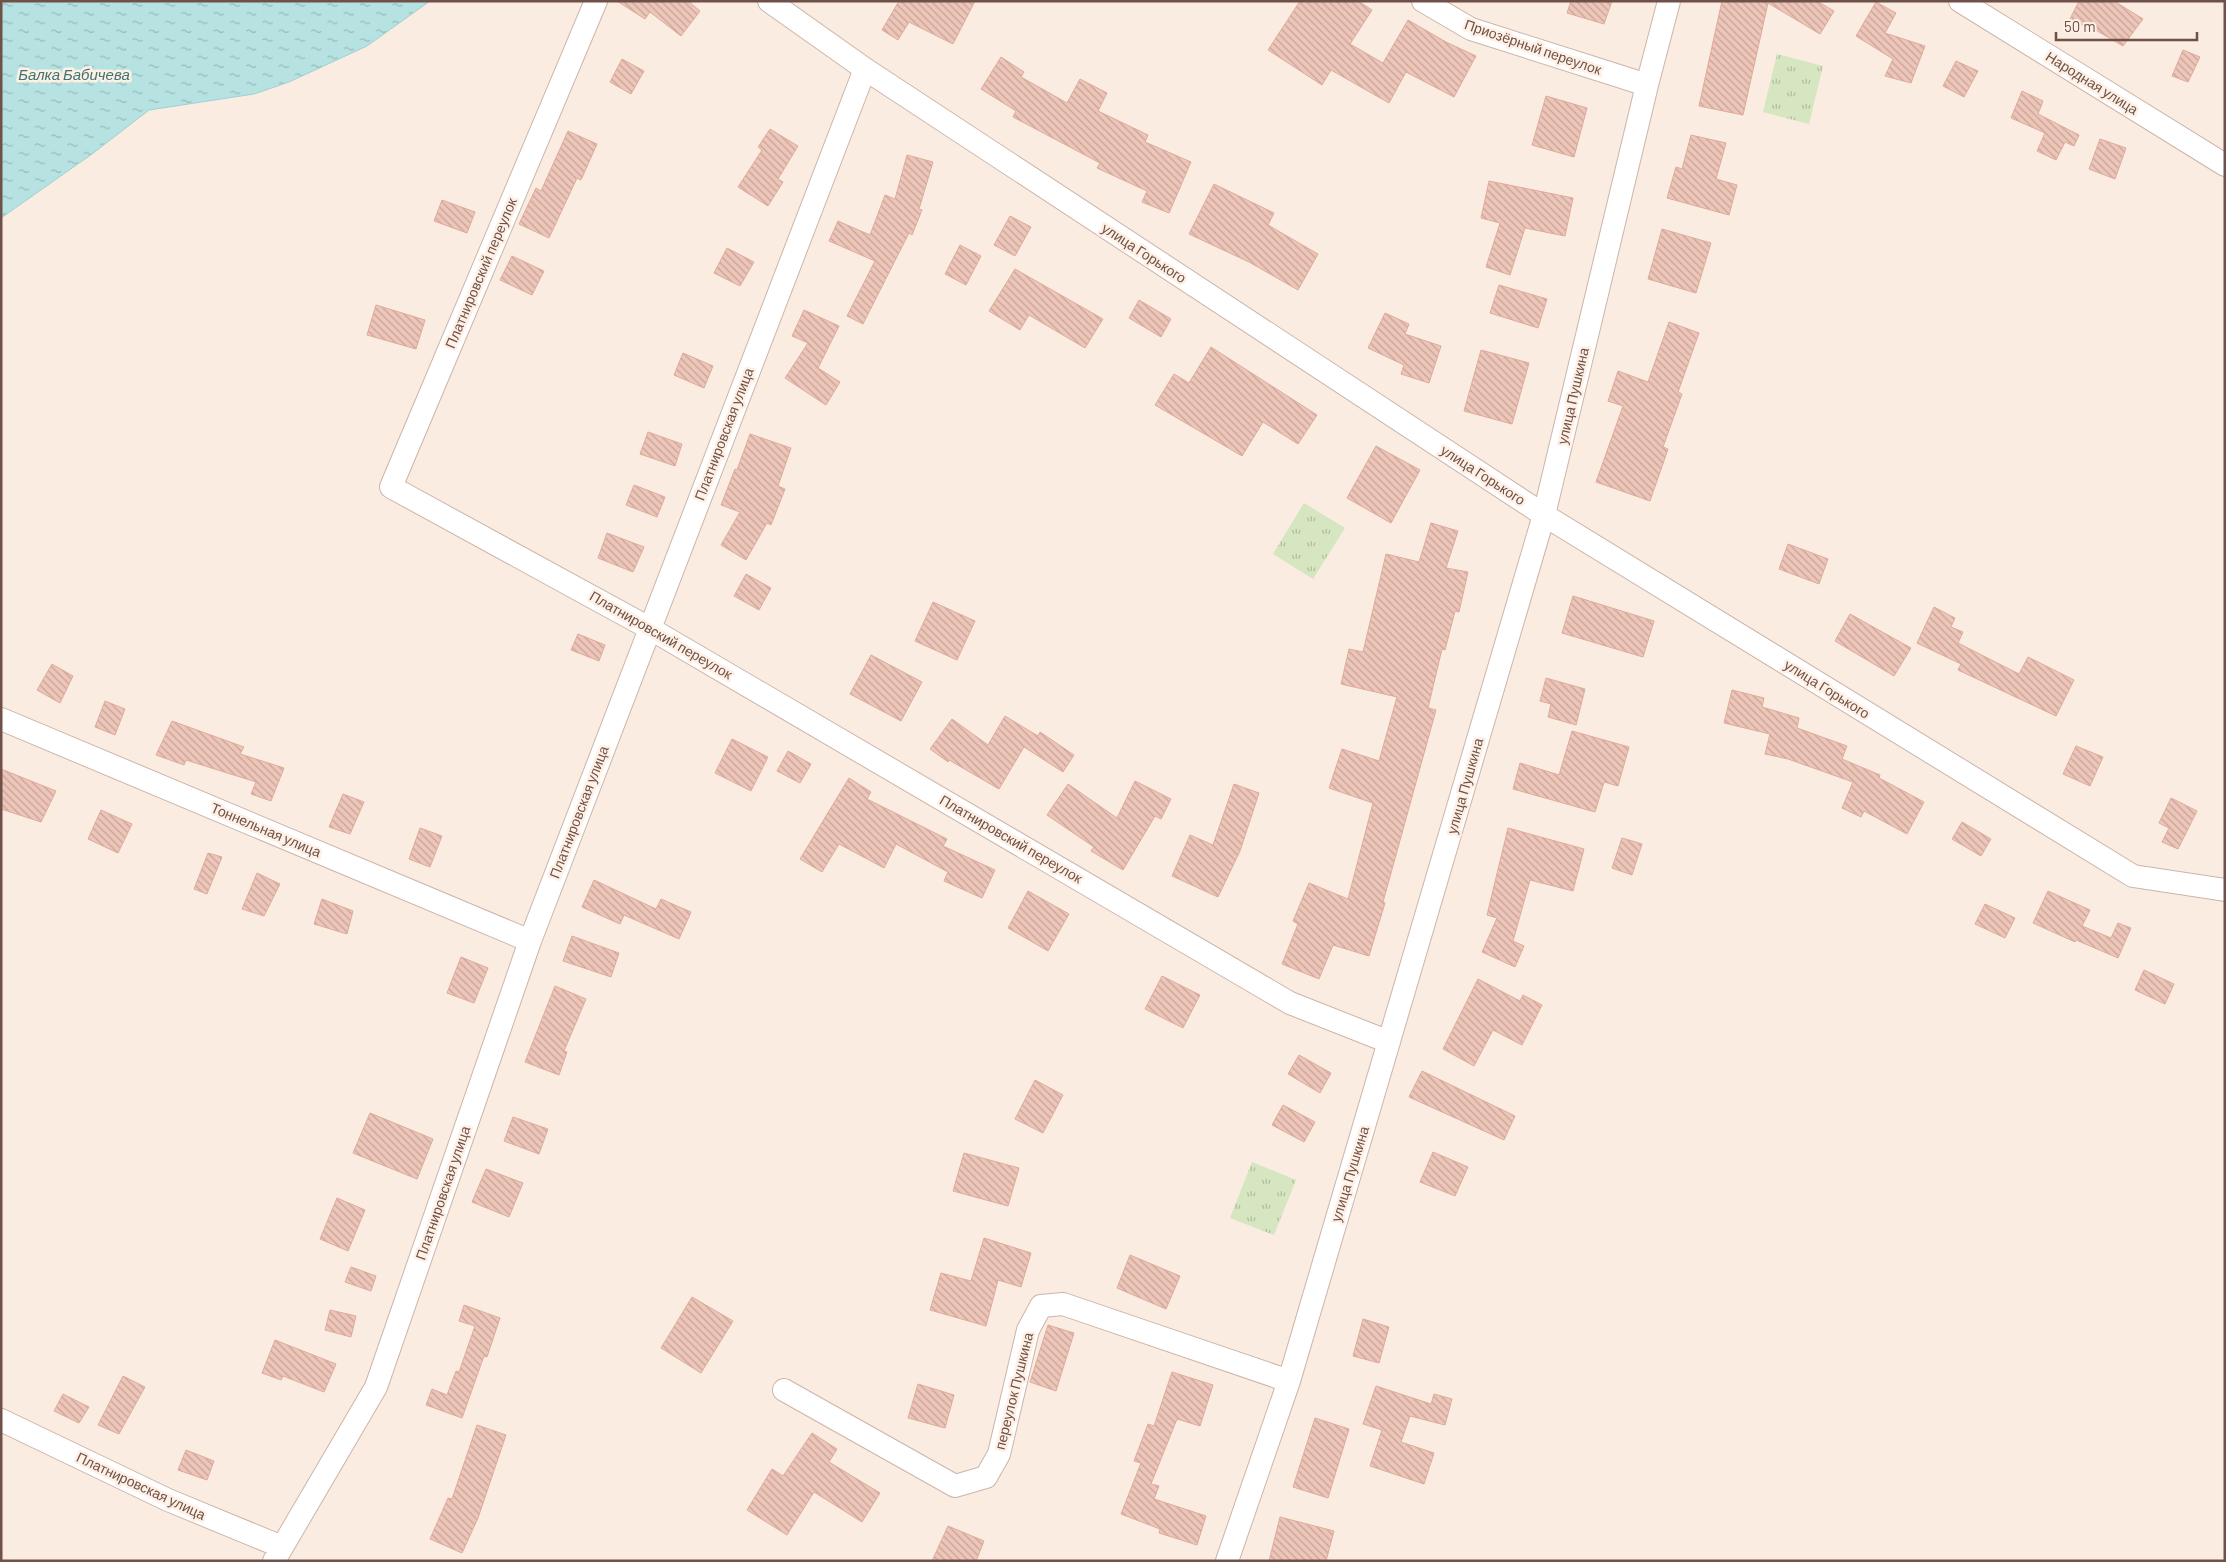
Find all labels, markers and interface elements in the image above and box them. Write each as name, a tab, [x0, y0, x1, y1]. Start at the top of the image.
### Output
scale bar	[2056, 10, 2197, 42]
street label: Приозёрный переулок	[1463, 15, 1605, 78]
text: 50 m	[2064, 17, 2096, 35]
street label: Народная улица	[2043, 47, 2142, 118]
water label: Балка Бабичева	[18, 65, 130, 83]
street label: Платнировский переулок	[441, 194, 520, 351]
street label: улица Горького	[1099, 219, 1190, 286]
street label: улица Пушкина	[1553, 346, 1592, 446]
street label: Платнировская улица	[690, 365, 757, 503]
street label: улица Горького	[1438, 441, 1529, 508]
street label: Платнировский переулок	[587, 587, 736, 683]
street label: улица Горького	[1781, 656, 1873, 722]
street label: улица Пушкина	[1443, 736, 1486, 836]
street label: Платнировская улица	[545, 743, 612, 881]
street label: Платнировский переулок	[937, 791, 1086, 887]
street label: Тоннельная улица	[209, 799, 324, 860]
street label: Платнировская улица	[412, 1123, 474, 1262]
street label: улица Пушкина	[1327, 1124, 1372, 1224]
street label: переулок Пушкина	[991, 1330, 1036, 1451]
street label: Платнировская улица	[74, 1448, 209, 1523]

